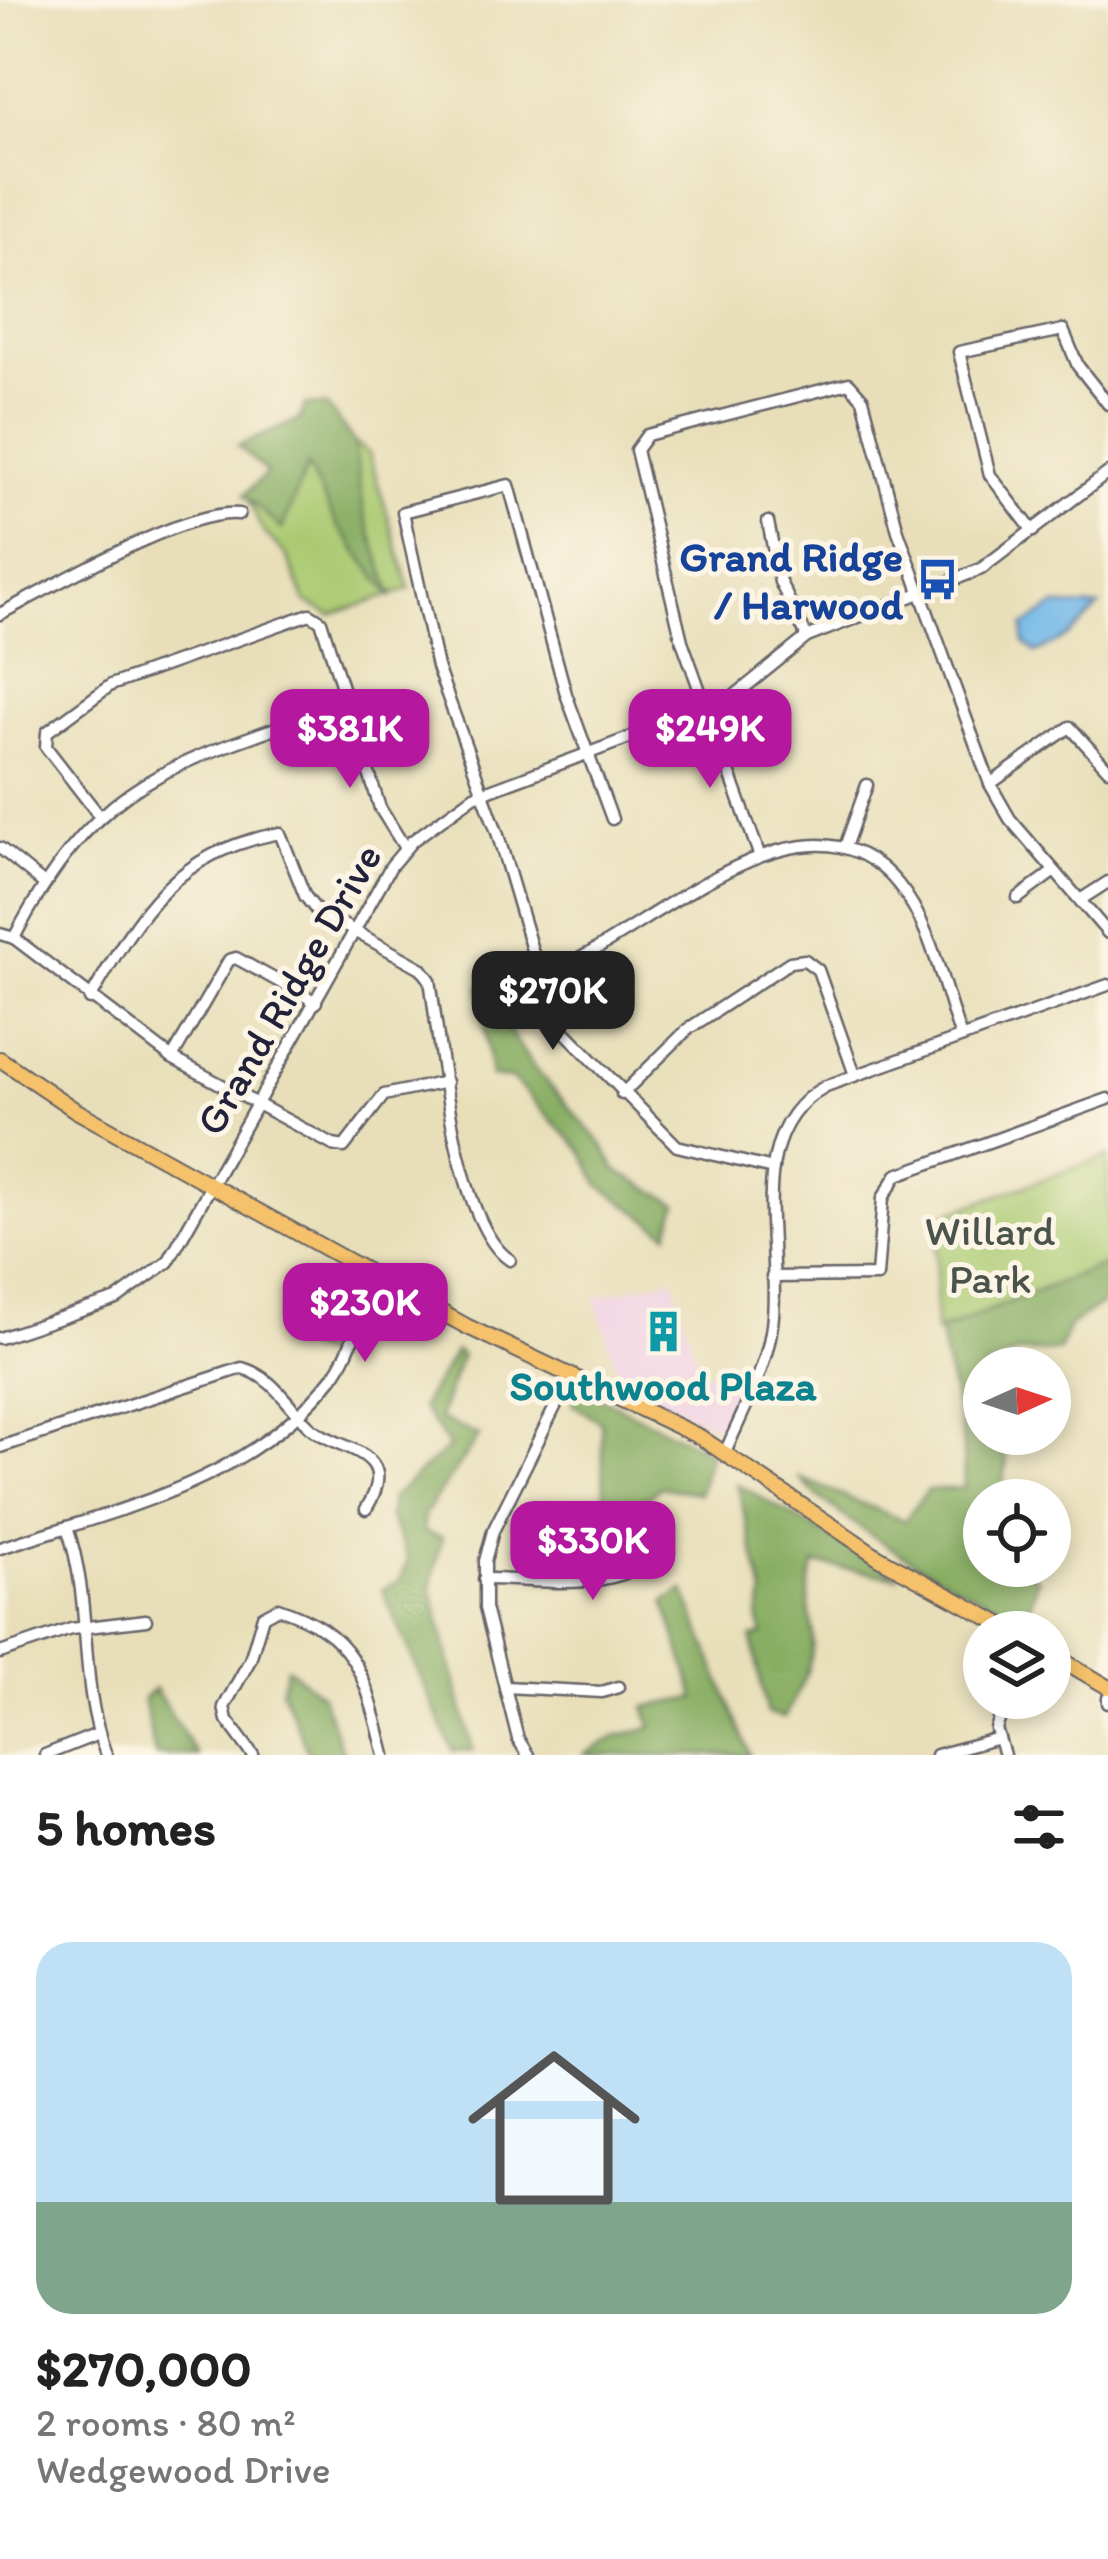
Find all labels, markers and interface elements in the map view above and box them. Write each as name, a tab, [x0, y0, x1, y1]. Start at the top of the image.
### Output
place label: Grand Ridge / Harwood	[679, 531, 903, 630]
bus stop icon: Grand Ridge / Harwood	[914, 557, 960, 603]
pin: $381K	[266, 689, 434, 791]
pin: $249K	[626, 689, 794, 791]
text: $381K	[297, 704, 403, 751]
text: $249K	[655, 704, 765, 751]
street label: Grand Ridge Drive	[184, 835, 392, 1144]
pin: $270K	[469, 951, 637, 1053]
text: $270K	[499, 966, 607, 1013]
park label: Willard Park	[925, 1205, 1055, 1304]
pin: $230K	[281, 1263, 449, 1365]
text: $230K	[310, 1278, 420, 1325]
building icon: Southwood Plaza	[640, 1308, 686, 1354]
north arrow	[963, 1347, 1071, 1455]
map controls	[963, 1347, 1071, 1719]
place label: Southwood Plaza	[509, 1360, 817, 1411]
button: locate	[963, 1479, 1071, 1587]
pin: $330K	[509, 1501, 677, 1603]
text: $330K	[537, 1516, 649, 1563]
button: layers	[963, 1611, 1071, 1719]
icon: filters	[1006, 1794, 1072, 1860]
text: 5 homes	[36, 1797, 216, 1858]
icon: home	[446, 2020, 662, 2236]
text: $270,000	[36, 2338, 252, 2399]
text: 2 rooms · 80 m²	[36, 2399, 296, 2446]
text: Wedgewood Drive	[36, 2446, 331, 2493]

